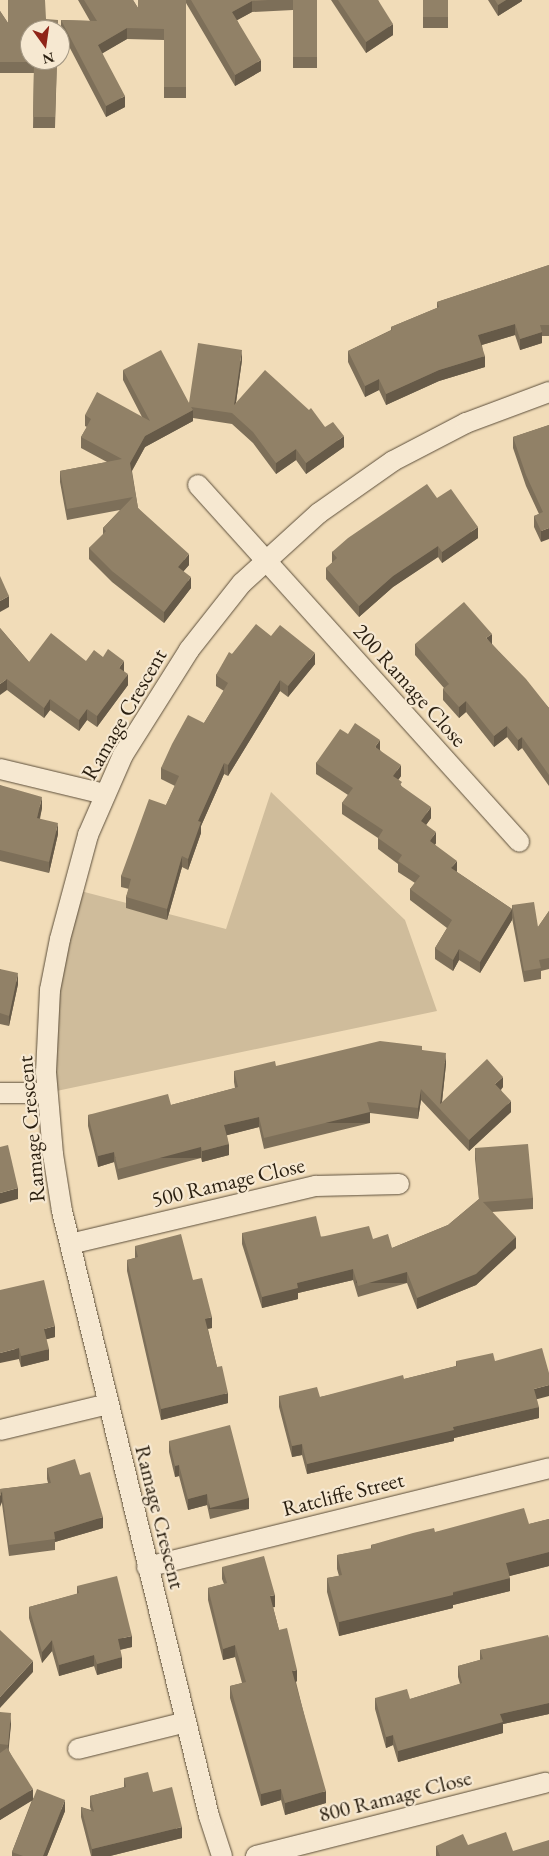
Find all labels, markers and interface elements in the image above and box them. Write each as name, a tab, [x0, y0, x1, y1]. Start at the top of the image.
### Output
north arrow	[20, 20, 70, 70]
text: N	[41, 48, 56, 69]
street label: 200 Ramage Close	[348, 618, 472, 752]
street label: Ramage Crescent	[76, 644, 172, 784]
street label: Ramage Crescent	[11, 1055, 51, 1203]
street label: 500 Ramage Close	[149, 1152, 307, 1212]
street label: Ramage Crescent	[129, 1442, 191, 1592]
street label: Ratcliffe Street	[279, 1466, 407, 1522]
street label: 800 Ramage Close	[316, 1764, 474, 1828]

